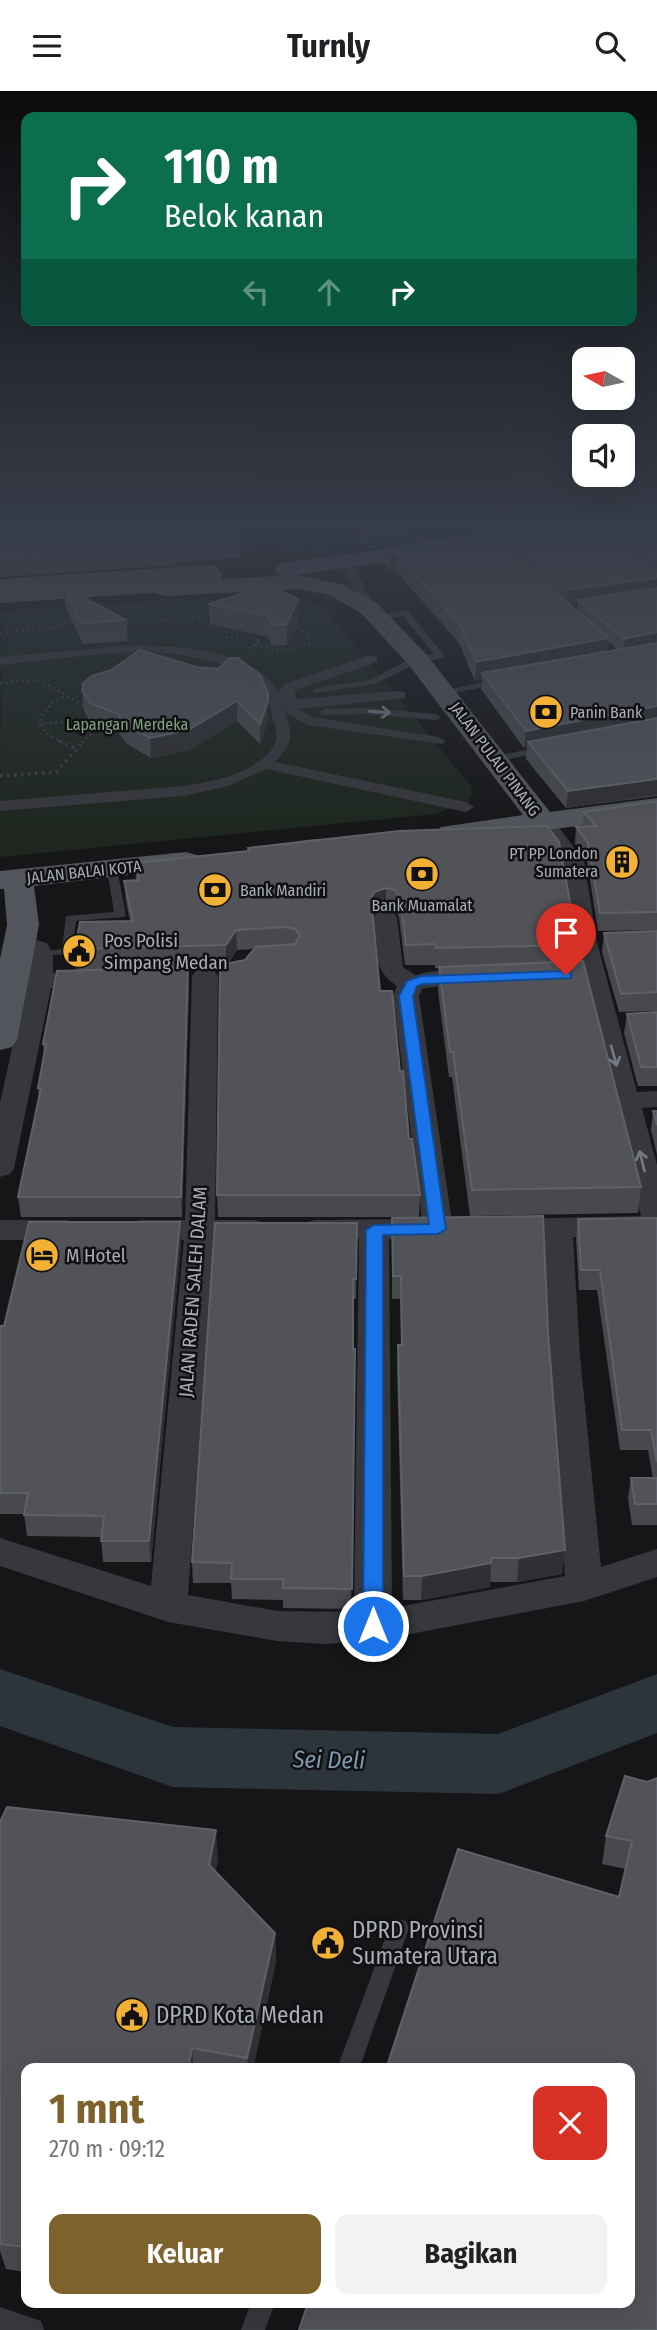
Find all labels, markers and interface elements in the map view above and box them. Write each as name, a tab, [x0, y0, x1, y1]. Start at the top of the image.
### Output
icon: menu	[28, 27, 66, 65]
text: Turnly	[287, 27, 370, 65]
icon: search	[591, 27, 629, 65]
text: 110 m	[164, 137, 279, 196]
icon: right	[49, 140, 140, 231]
text: Belok kanan	[164, 197, 324, 235]
icon: left	[237, 273, 275, 311]
icon: ahead	[310, 273, 348, 311]
icon: right	[383, 273, 421, 311]
north arrow	[572, 347, 635, 409]
map controls	[572, 347, 635, 487]
button: sound	[572, 424, 635, 487]
bank icon: Panin Bank	[527, 693, 565, 731]
street label: JALAN PULAU PINANG	[446, 698, 544, 820]
place label: Panin Bank	[570, 703, 643, 722]
one-way arrow	[368, 706, 391, 719]
park label: Lapangan Merdeka	[66, 715, 188, 734]
building icon: PT PP London Sumatera	[603, 843, 641, 881]
place label: PT PP London Sumatera	[509, 844, 598, 881]
bank icon: Bank Muamalat	[403, 855, 441, 893]
street label: JALAN BALAI KOTA	[26, 856, 143, 887]
bank icon: Bank Mandiri	[196, 871, 234, 909]
place label: Bank Mandiri	[240, 881, 326, 900]
place label: Bank Muamalat	[371, 896, 473, 915]
pin	[536, 903, 596, 975]
icon: arrive	[547, 914, 585, 952]
place label: Pos Polisi Simpang Medan	[104, 929, 228, 974]
public building icon: Pos Polisi Simpang Medan	[60, 932, 98, 970]
one-way arrow	[609, 1044, 622, 1066]
one-way arrow	[635, 1150, 648, 1173]
street label: JALAN RADEN SALEH DALAM	[174, 1186, 212, 1398]
hotel icon: M Hotel	[23, 1236, 61, 1274]
place label: M Hotel	[66, 1244, 126, 1267]
position arrow	[336, 1589, 410, 1663]
water label: Sei Deli	[292, 1745, 365, 1775]
place label: DPRD Provinsi Sumatera Utara	[352, 1916, 498, 1970]
public building icon: DPRD Provinsi Sumatera Utara	[309, 1924, 347, 1962]
public building icon: DPRD Kota Medan	[113, 1996, 151, 2034]
place label: DPRD Kota Medan	[156, 2001, 324, 2029]
text: 1 mnt	[49, 2084, 144, 2134]
button: close	[533, 2086, 607, 2160]
text: 270 m · 09:12	[49, 2135, 165, 2163]
button: Keluar	[49, 2214, 321, 2294]
button: Bagikan	[335, 2214, 607, 2294]

